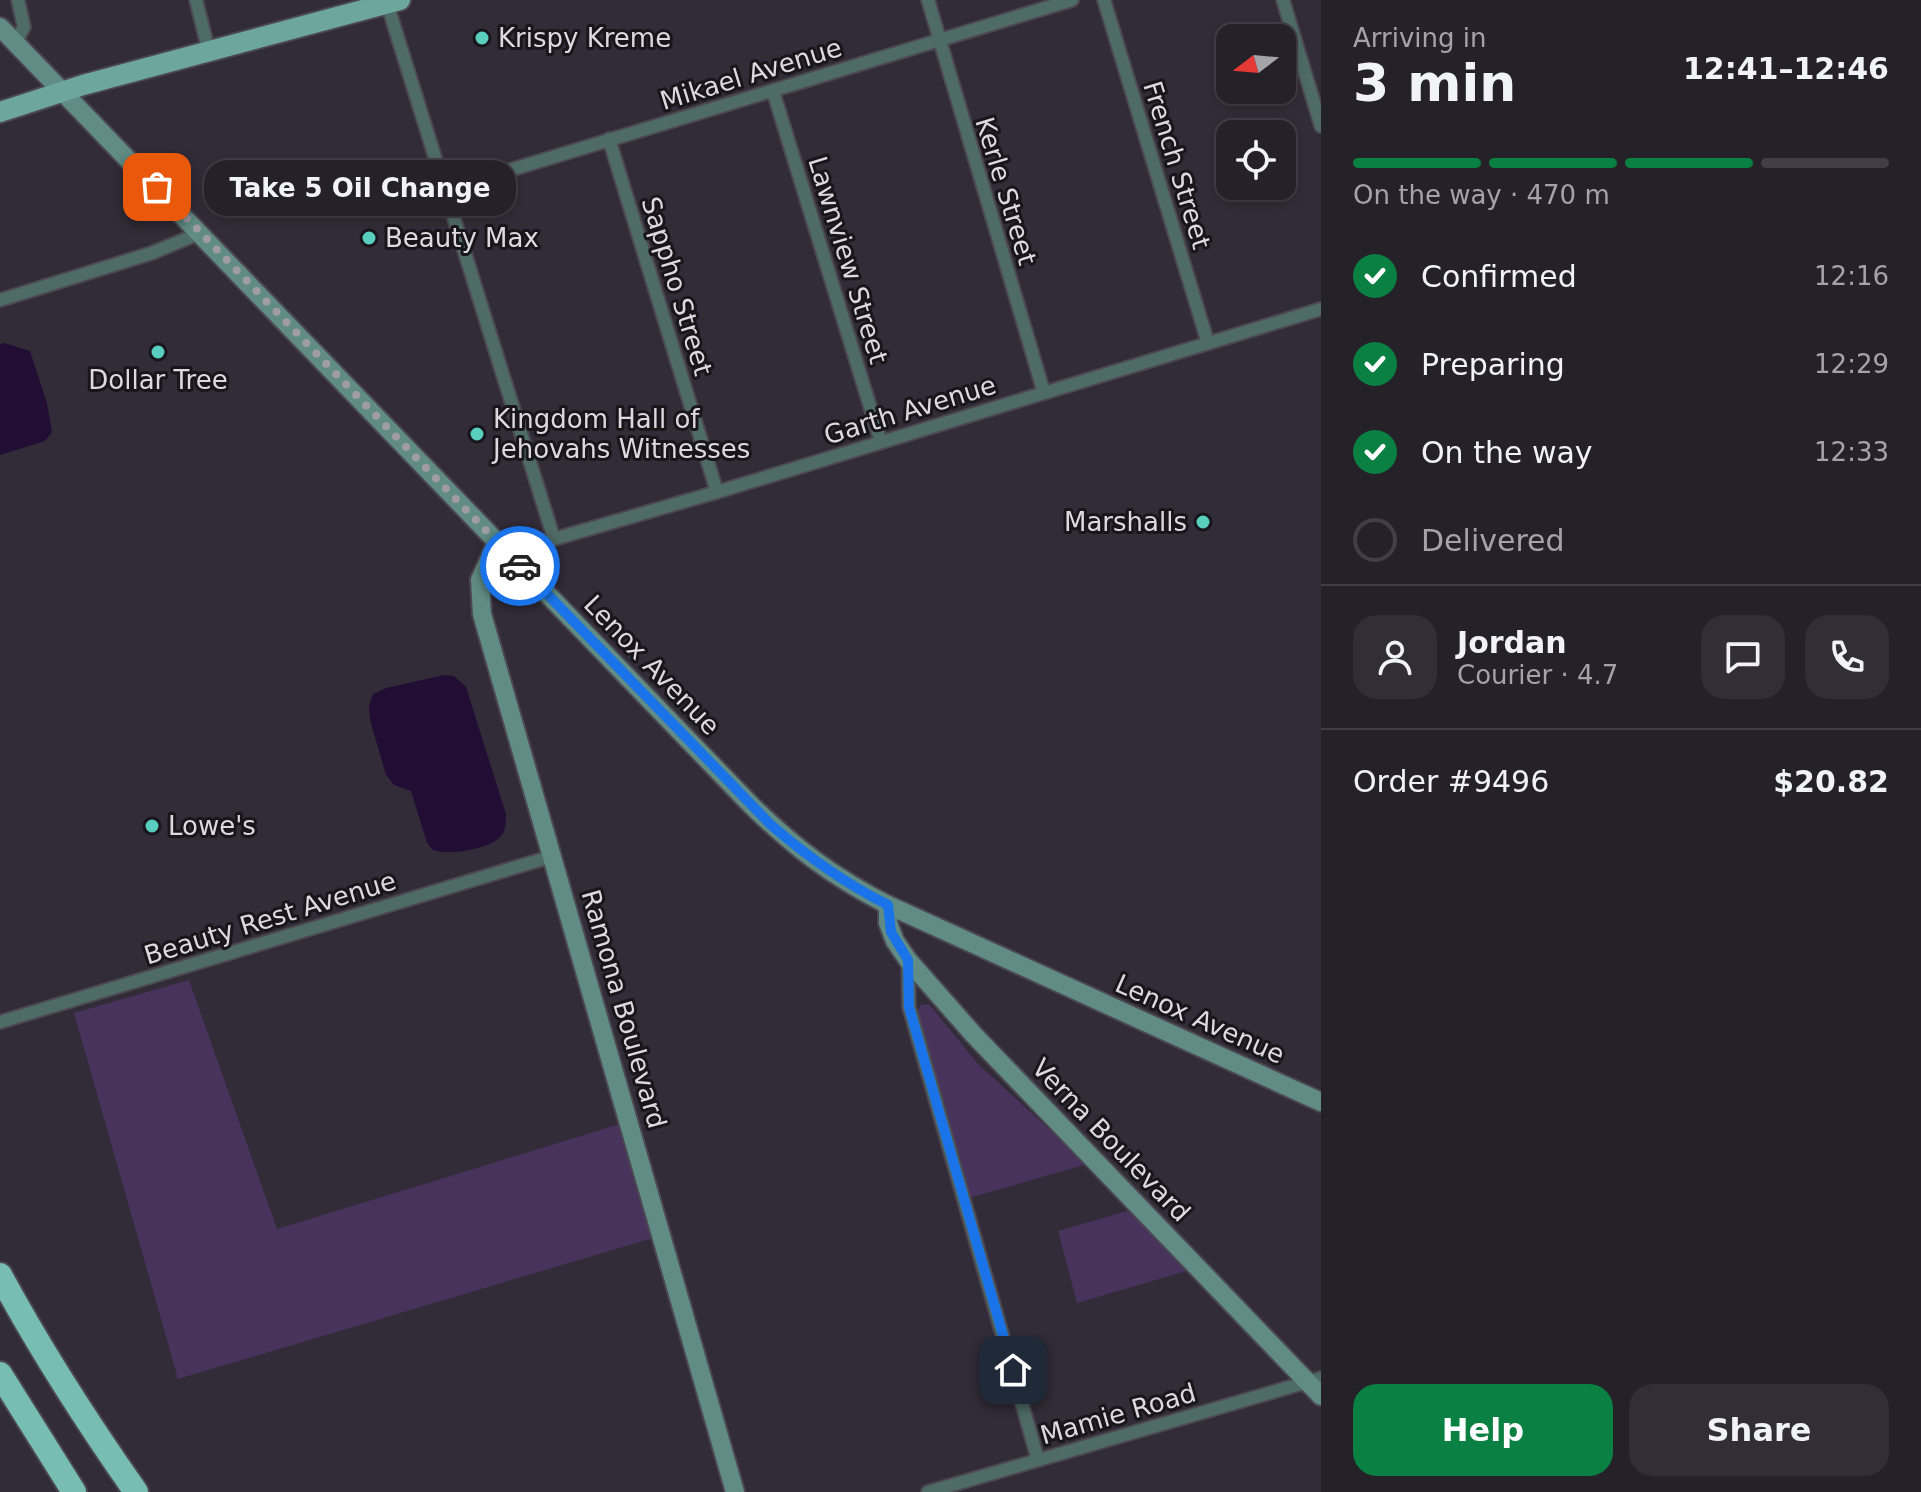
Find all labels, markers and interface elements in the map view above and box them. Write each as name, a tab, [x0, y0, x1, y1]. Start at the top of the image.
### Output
place label: Krispy Kreme	[498, 23, 671, 53]
text: Arriving in	[1353, 23, 1487, 53]
north arrow	[1216, 24, 1296, 104]
map controls	[1216, 24, 1296, 200]
marker: Krispy Kreme	[473, 29, 491, 47]
street label: Mikael Avenue	[657, 32, 845, 116]
text: 12:41–12:46	[1683, 51, 1889, 86]
text: 3 min	[1353, 53, 1516, 113]
street label: French Street	[1137, 78, 1217, 252]
street label: Kerle Street	[969, 113, 1043, 269]
button: locate	[1216, 120, 1296, 200]
pin	[123, 153, 191, 221]
street label: Lawnview Street	[802, 153, 894, 367]
callout: Take 5 Oil Change	[205, 159, 517, 215]
icon: bag	[135, 165, 179, 209]
text: Take 5 Oil Change	[229, 173, 491, 203]
text: On the way · 470 m	[1353, 180, 1610, 210]
street label: Sappho Street	[636, 193, 718, 379]
place label: Beauty Max	[385, 223, 539, 253]
marker: Beauty Max	[360, 229, 378, 247]
icon: check	[1353, 254, 1397, 298]
text: Confirmed	[1421, 259, 1577, 294]
text: 12:16	[1814, 261, 1889, 291]
icon: check	[1353, 342, 1397, 386]
marker: Dollar Tree	[149, 343, 167, 361]
text: Preparing	[1421, 347, 1565, 382]
text: 12:29	[1814, 349, 1889, 379]
place label: Dollar Tree	[88, 365, 228, 395]
street label: Garth Avenue	[820, 370, 1000, 450]
place label: Kingdom Hall of Jehovahs Witnesses	[491, 404, 750, 464]
marker: Kingdom Hall of Jehovahs Witnesses	[468, 425, 486, 443]
icon: check	[1353, 430, 1397, 474]
text: On the way	[1421, 435, 1593, 470]
text: 12:33	[1814, 437, 1889, 467]
place label: Marshalls	[1064, 507, 1187, 537]
marker: Marshalls	[1194, 513, 1212, 531]
text: Delivered	[1421, 523, 1565, 558]
courier	[480, 526, 560, 606]
icon: car	[498, 544, 542, 588]
street label: Lenox Avenue	[578, 589, 726, 741]
button: person	[1353, 615, 1437, 699]
button: chat	[1701, 615, 1785, 699]
button: phone	[1805, 615, 1889, 699]
text: Jordan	[1457, 625, 1567, 660]
text: Courier · 4.7	[1457, 660, 1618, 690]
text: Order #9496	[1353, 764, 1549, 799]
text: $20.82	[1773, 764, 1889, 799]
place label: Lowe's	[168, 811, 256, 841]
marker: Lowe's	[143, 817, 161, 835]
street label: Beauty Rest Avenue	[141, 865, 399, 971]
street label: Ramona Boulevard	[576, 886, 672, 1132]
street label: Lenox Avenue	[1111, 968, 1289, 1070]
street label: Verna Boulevard	[1026, 1053, 1196, 1227]
pin	[979, 1336, 1047, 1404]
icon: home	[991, 1348, 1035, 1392]
street label: Mamie Road	[1037, 1377, 1199, 1451]
button: Help	[1353, 1384, 1613, 1476]
button: Share	[1629, 1384, 1889, 1476]

